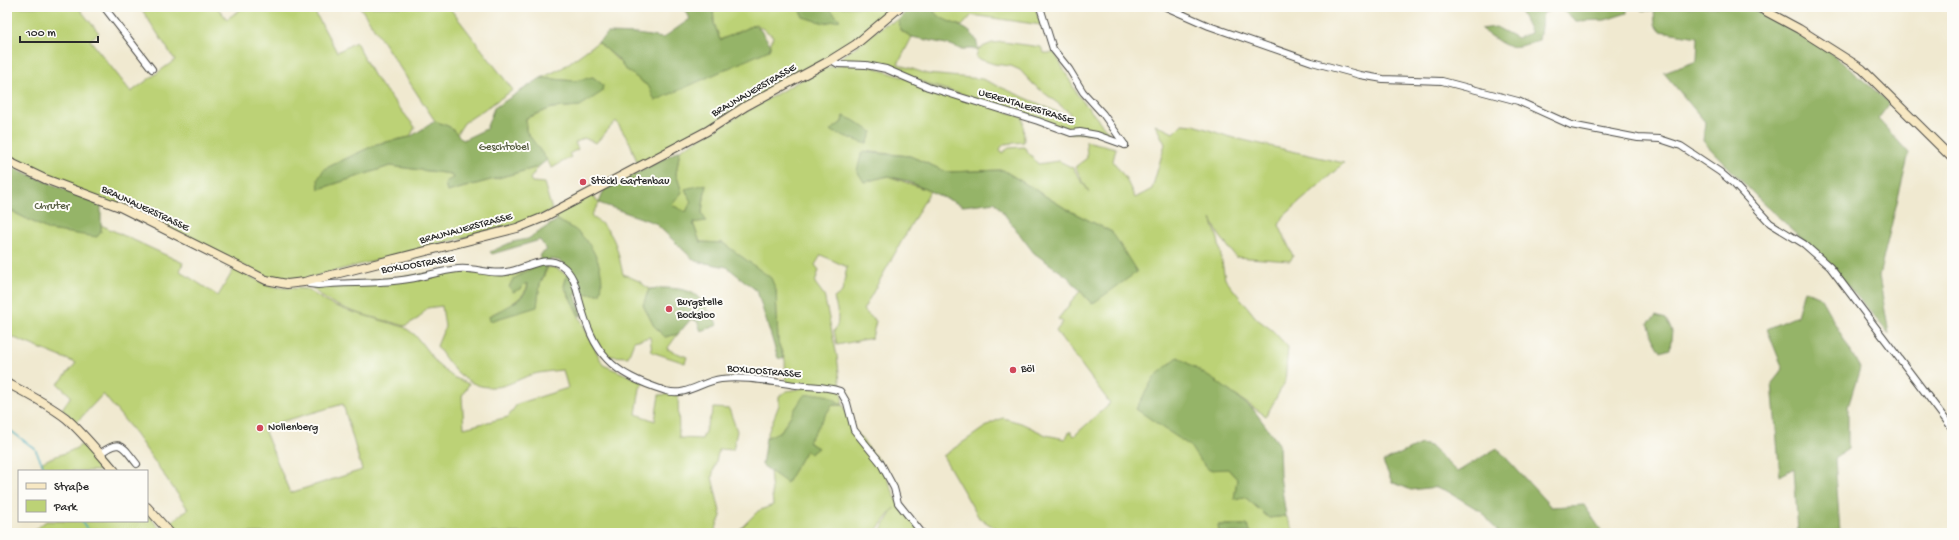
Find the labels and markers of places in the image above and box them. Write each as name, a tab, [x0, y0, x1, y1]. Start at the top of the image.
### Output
place label: Stöckl Gartenbau	[591, 176, 669, 188]
marker: Stöckl Gartenbau	[578, 177, 588, 187]
place label: Burgstelle Bocksloo	[676, 297, 723, 322]
marker: Burgstelle Bocksloo	[664, 304, 674, 314]
place label: Böl	[1020, 364, 1035, 376]
marker: Böl	[1008, 365, 1018, 375]
place label: Nollenberg	[268, 422, 318, 434]
marker: Nollenberg	[255, 423, 265, 433]

